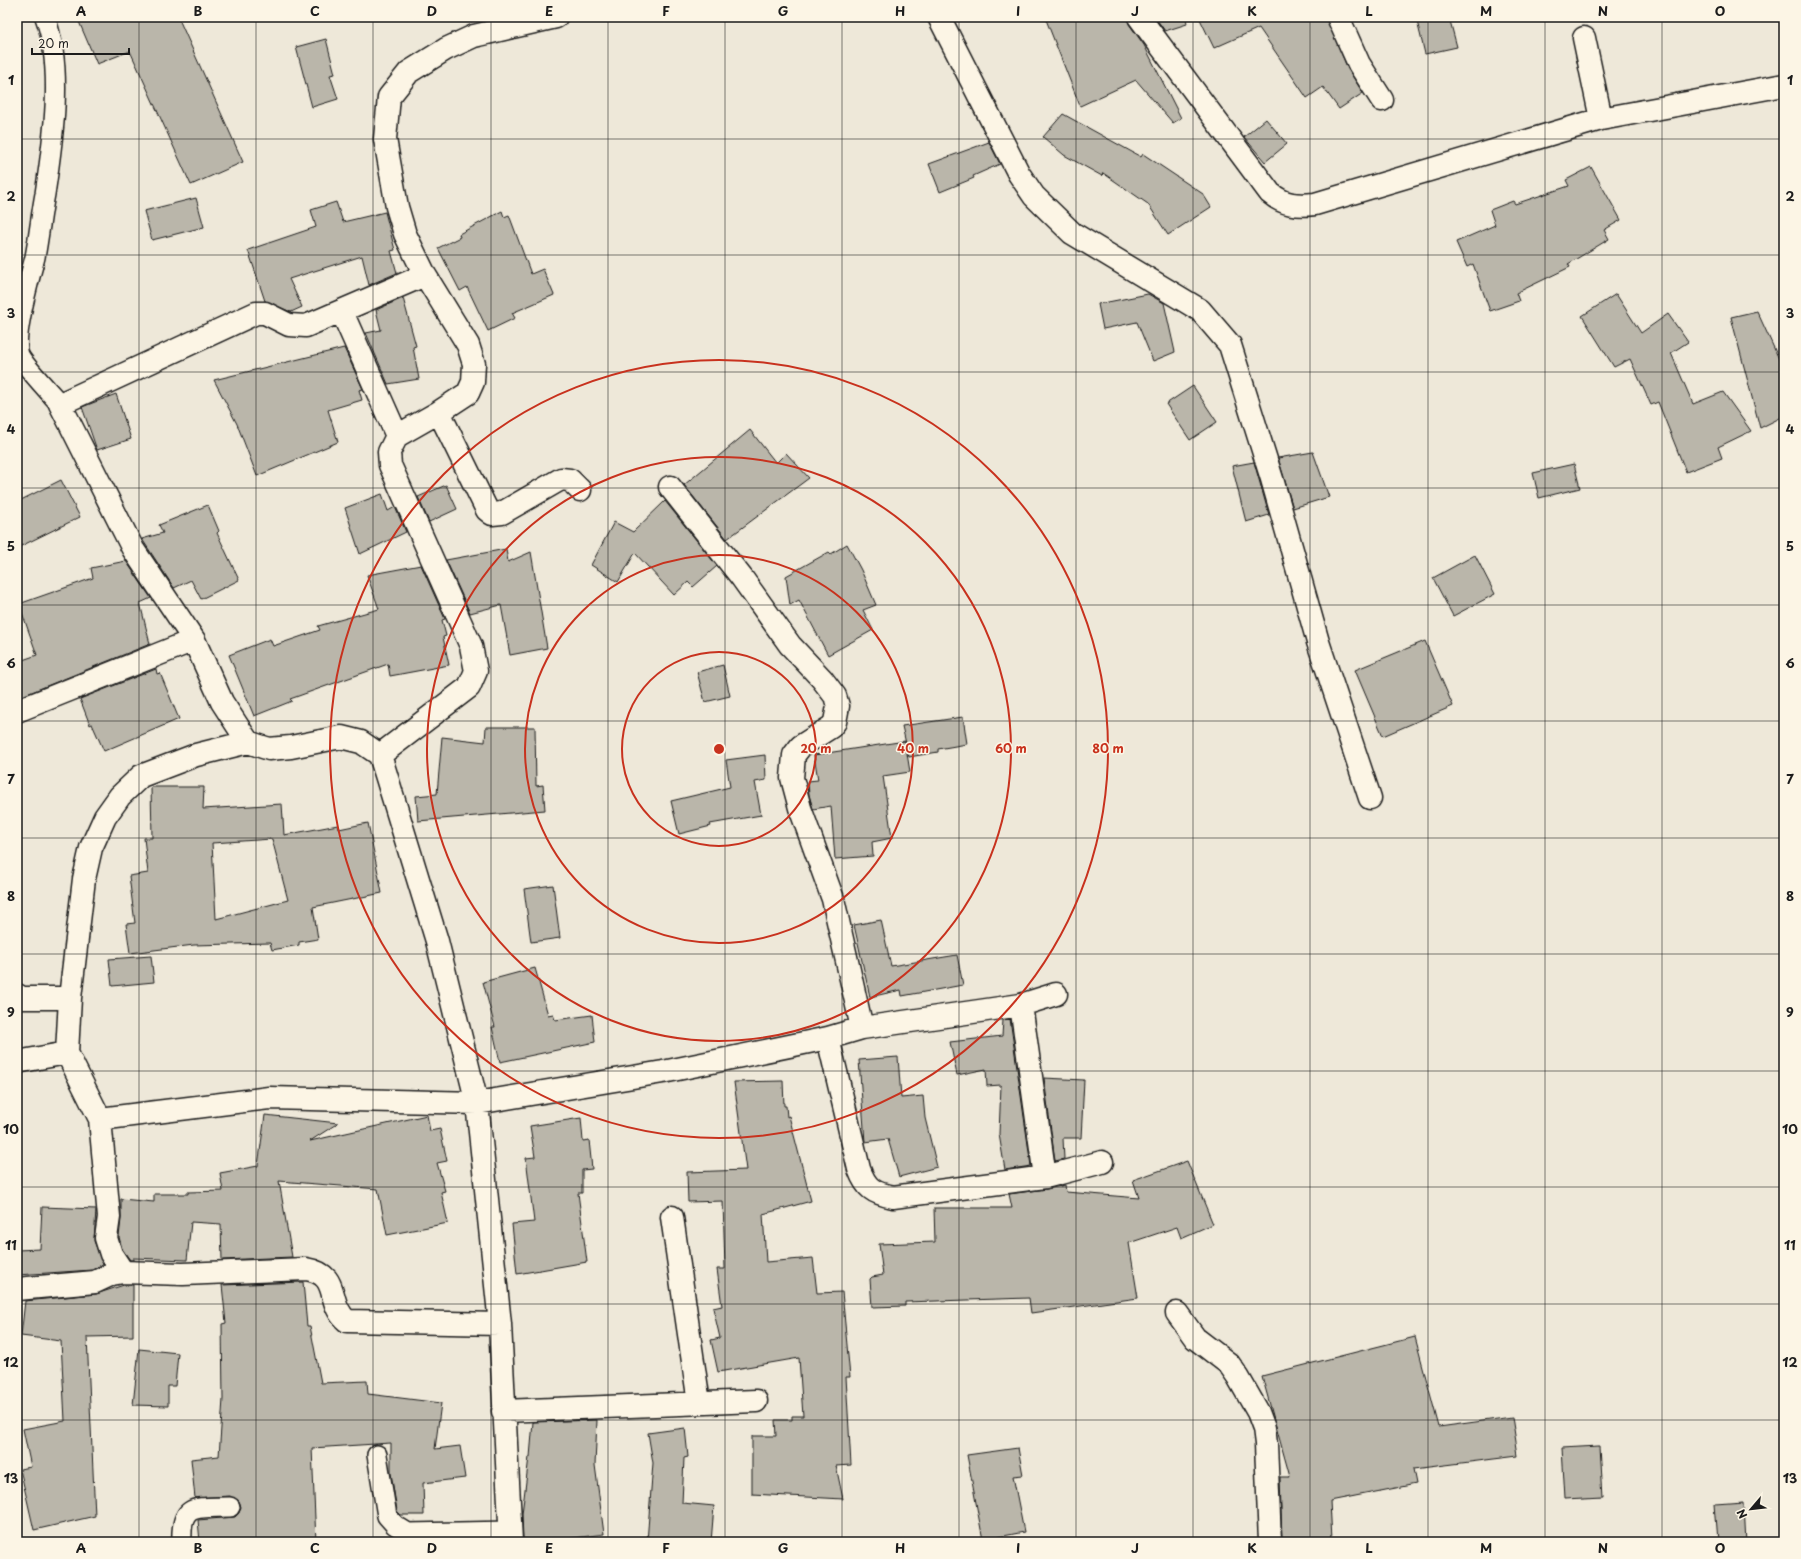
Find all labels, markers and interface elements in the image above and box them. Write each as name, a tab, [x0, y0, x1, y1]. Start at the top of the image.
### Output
text: A	[76, 1, 86, 20]
text: B	[194, 1, 203, 20]
text: C	[310, 1, 320, 20]
text: D	[427, 1, 437, 20]
text: E	[545, 1, 553, 20]
text: F	[662, 1, 670, 20]
text: G	[778, 1, 788, 20]
text: H	[895, 1, 905, 20]
text: I	[1016, 1, 1020, 20]
text: J	[1131, 1, 1139, 20]
text: K	[1247, 1, 1257, 20]
text: L	[1365, 1, 1373, 20]
text: M	[1480, 1, 1492, 20]
text: N	[1598, 1, 1608, 20]
text: O	[1715, 1, 1725, 20]
scale bar	[32, 30, 129, 56]
text: 20 m	[38, 34, 69, 52]
text: 1	[8, 70, 14, 89]
text: 1	[1787, 70, 1793, 89]
text: 2	[6, 186, 16, 205]
text: 2	[1785, 186, 1795, 205]
text: 3	[7, 303, 16, 322]
text: 3	[1786, 303, 1795, 322]
text: 4	[7, 419, 16, 438]
text: 4	[1786, 419, 1795, 438]
text: 5	[7, 536, 15, 555]
text: 5	[1786, 536, 1794, 555]
text: 6	[6, 653, 16, 672]
text: 6	[1785, 653, 1795, 672]
text: 20 m	[800, 739, 832, 757]
text: 40 m	[897, 739, 929, 757]
text: 60 m	[995, 739, 1027, 757]
text: 80 m	[1092, 739, 1124, 757]
centre of rings	[712, 742, 726, 756]
text: 7	[7, 769, 15, 788]
text: 7	[1786, 769, 1794, 788]
text: 8	[7, 886, 15, 905]
text: 8	[1786, 886, 1794, 905]
text: 9	[7, 1002, 15, 1021]
text: 9	[1786, 1002, 1794, 1021]
text: 10	[3, 1119, 19, 1138]
text: 10	[1782, 1119, 1798, 1138]
text: 11	[5, 1235, 17, 1254]
text: 11	[1784, 1235, 1796, 1254]
text: 12	[3, 1352, 19, 1371]
text: 12	[1782, 1352, 1798, 1371]
text: 13	[4, 1468, 19, 1487]
text: 13	[1783, 1468, 1798, 1487]
north arrow	[1731, 1489, 1771, 1529]
text: N	[1732, 1506, 1751, 1522]
text: A	[76, 1538, 86, 1557]
text: B	[194, 1538, 203, 1557]
text: C	[310, 1538, 320, 1557]
text: D	[427, 1538, 437, 1557]
text: E	[545, 1538, 553, 1557]
text: F	[662, 1538, 670, 1557]
text: G	[778, 1538, 788, 1557]
text: H	[895, 1538, 905, 1557]
text: I	[1016, 1538, 1020, 1557]
text: J	[1131, 1538, 1139, 1557]
text: K	[1247, 1538, 1257, 1557]
text: L	[1365, 1538, 1373, 1557]
text: M	[1480, 1538, 1492, 1557]
text: N	[1598, 1538, 1608, 1557]
text: O	[1715, 1538, 1725, 1557]

